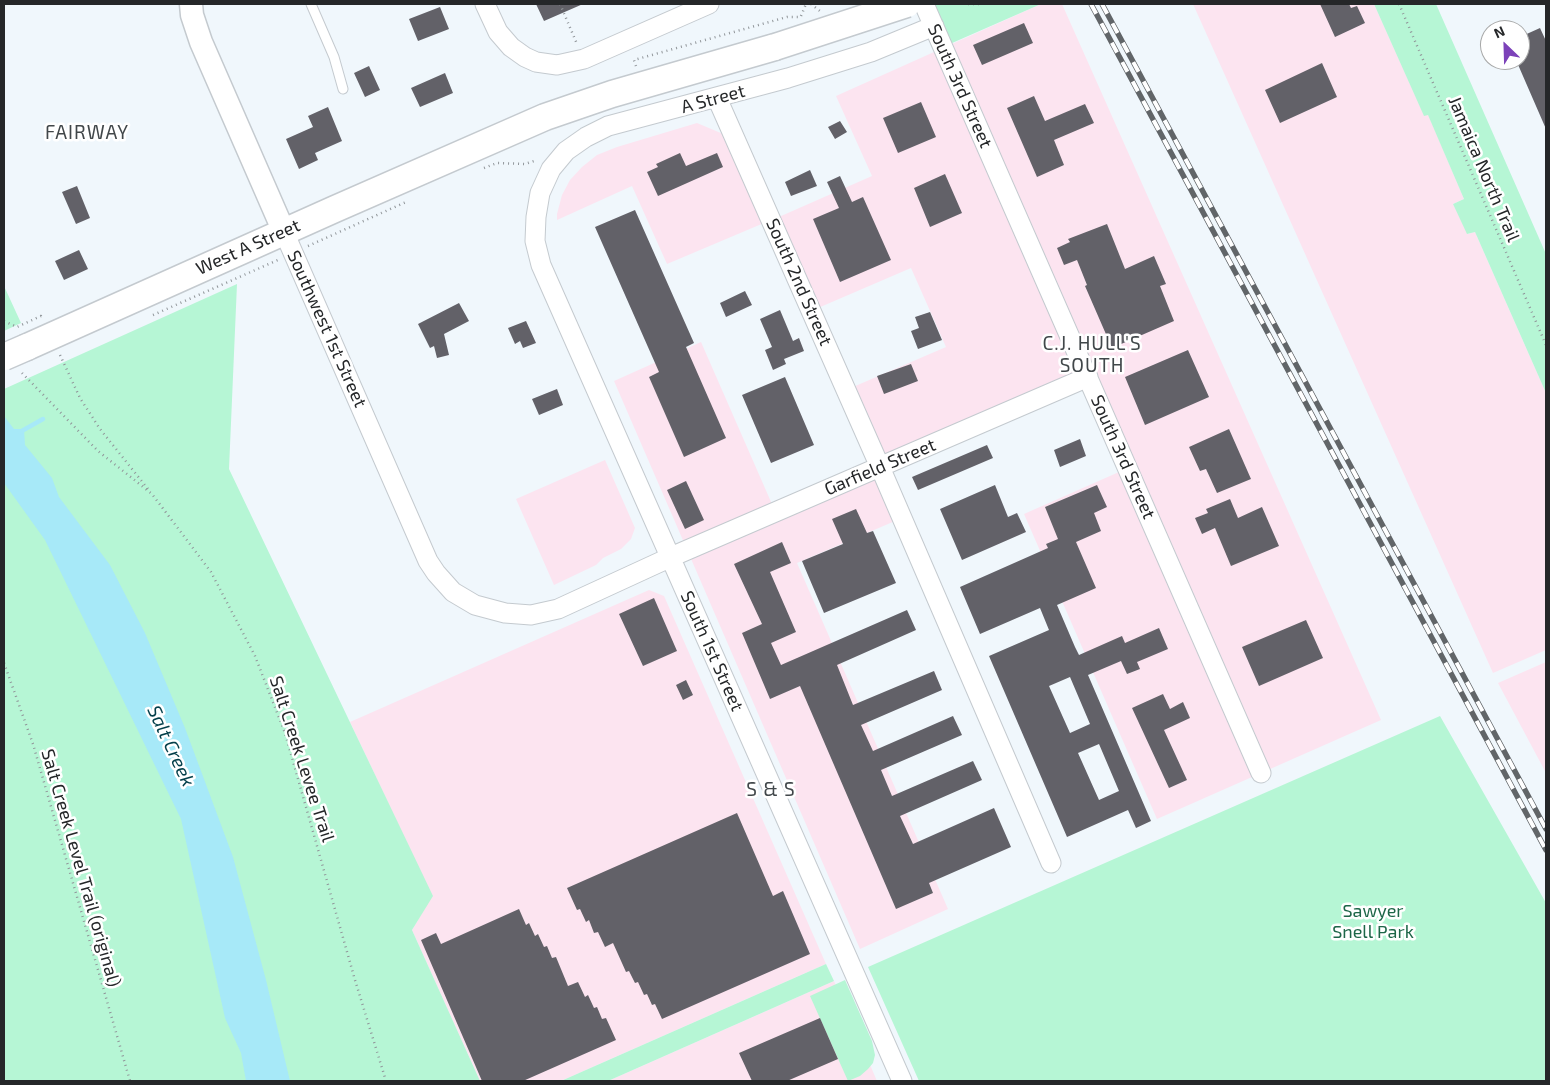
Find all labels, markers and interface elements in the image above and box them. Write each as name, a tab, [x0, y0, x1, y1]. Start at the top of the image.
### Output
north arrow	[1480, 20, 1530, 70]
street label: South 3rd Street	[923, 21, 997, 151]
text: N	[1491, 22, 1507, 42]
street label: A Street	[679, 80, 747, 118]
street label: Jamaica North Trail	[1444, 93, 1524, 245]
district label: FAIRWAY	[44, 122, 130, 144]
street label: West A Street	[193, 214, 303, 280]
street label: South 2nd Street	[761, 215, 837, 349]
street label: Southwest 1st Street	[283, 247, 371, 411]
district label: C.J. HULL'S SOUTH	[1041, 333, 1143, 377]
street label: South 3rd Street	[1086, 392, 1160, 522]
street label: Garfield Street	[821, 434, 939, 500]
street label: South 1st Street	[676, 588, 748, 714]
street label: Salt Creek Levee Trail	[265, 673, 339, 845]
water label: Salt Creek	[142, 702, 200, 790]
street label: Salt Creek Level Trail (original)	[37, 747, 125, 989]
district label: S & S	[746, 779, 796, 801]
park label: Sawyer Snell Park	[1332, 900, 1414, 942]

